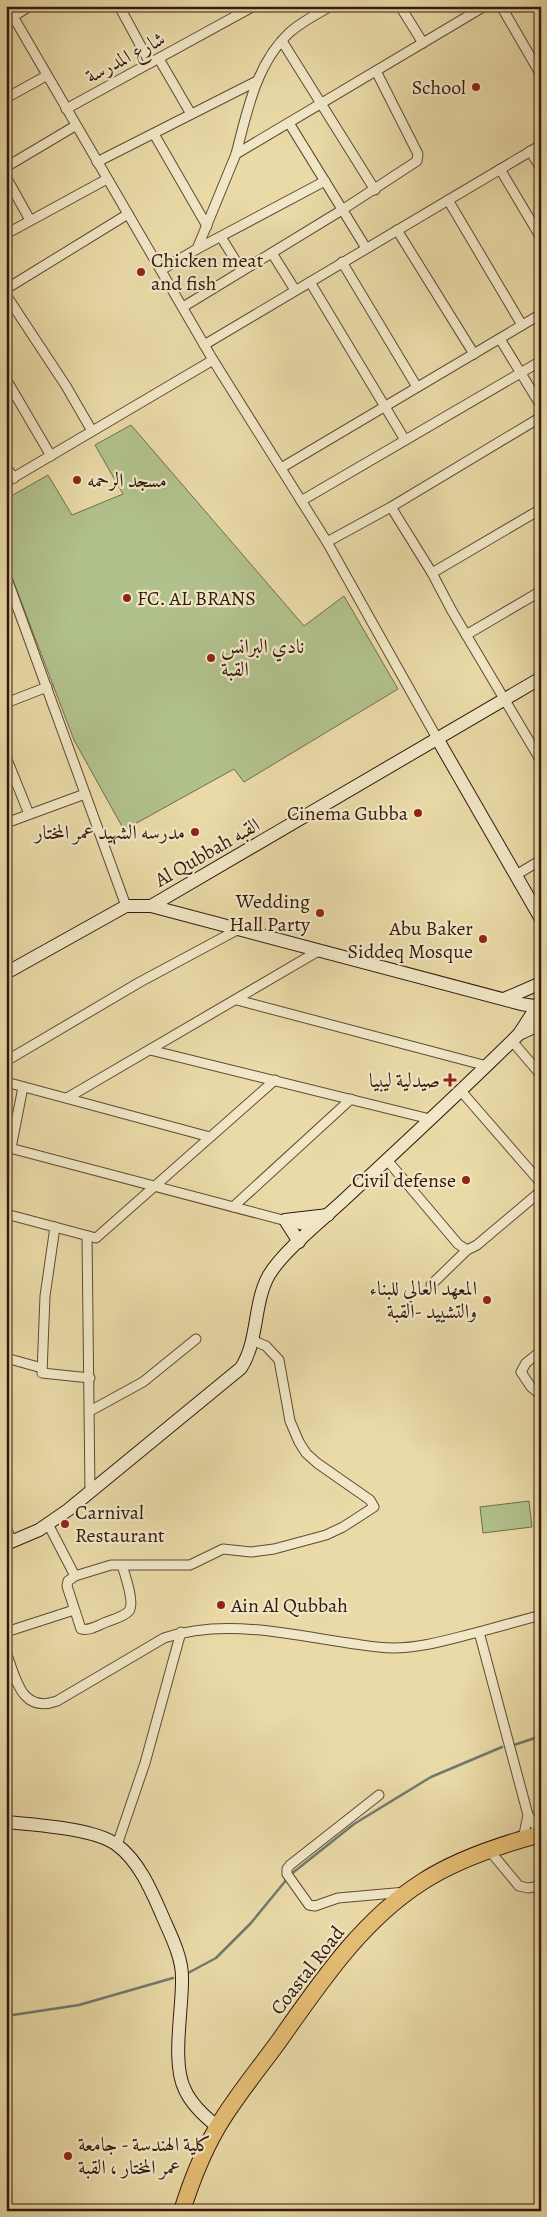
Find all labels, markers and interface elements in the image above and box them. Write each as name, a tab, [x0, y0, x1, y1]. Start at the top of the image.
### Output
street label: شارع المدرسة	[81, 25, 172, 93]
place label: School	[412, 74, 466, 101]
marker: School	[470, 81, 482, 93]
place label: Chicken meat and fish	[151, 247, 264, 297]
marker: Chicken meat and fish	[135, 266, 147, 278]
place label: مسجد الرحمه	[87, 467, 167, 494]
marker: مسجد الرحمه	[71, 474, 83, 486]
place label: FC. AL BRANS	[137, 585, 256, 612]
marker: FC. AL BRANS	[121, 592, 133, 604]
place label: نادي البرانس القبة	[221, 633, 305, 683]
marker: نادي البرانس القبة	[205, 652, 217, 664]
place label: Cinema Gubba	[287, 800, 409, 827]
marker: Cinema Gubba	[412, 807, 424, 819]
street label: Al Qubbah القبه	[149, 811, 265, 894]
place label: مدرسه الشهيد عمر المختار	[33, 819, 185, 846]
marker: مدرسه الشهيد عمر المختار	[189, 826, 201, 838]
place label: Wedding Hall Party	[229, 888, 311, 938]
marker: Wedding Hall Party	[314, 907, 326, 919]
place label: Abu Baker Siddeq Mosque	[348, 915, 473, 965]
marker: Abu Baker Siddeq Mosque	[477, 933, 489, 945]
place label: صيدلية ليبيا	[369, 1067, 440, 1094]
marker: صيدلية ليبيا	[444, 1074, 456, 1086]
place label: Civil defense	[352, 1167, 456, 1194]
marker: Civil defense	[460, 1174, 472, 1186]
place label: المعهد العالي للبناء والتشييد -القبة	[369, 1275, 477, 1325]
marker: المعهد العالي للبناء والتشييد -القبة	[481, 1294, 493, 1306]
place label: Carnival Restaurant	[75, 1499, 165, 1549]
marker: Carnival Restaurant	[59, 1518, 71, 1530]
place label: Ain Al Qubbah	[230, 1592, 348, 1619]
marker: Ain Al Qubbah	[215, 1599, 227, 1611]
street label: Coastal Road	[264, 1920, 351, 2020]
place label: كلية الهندسة - جامعة عمر المختار ، القبة	[78, 2131, 211, 2181]
marker: كلية الهندسة - جامعة عمر المختار ، القبة	[62, 2150, 74, 2162]

